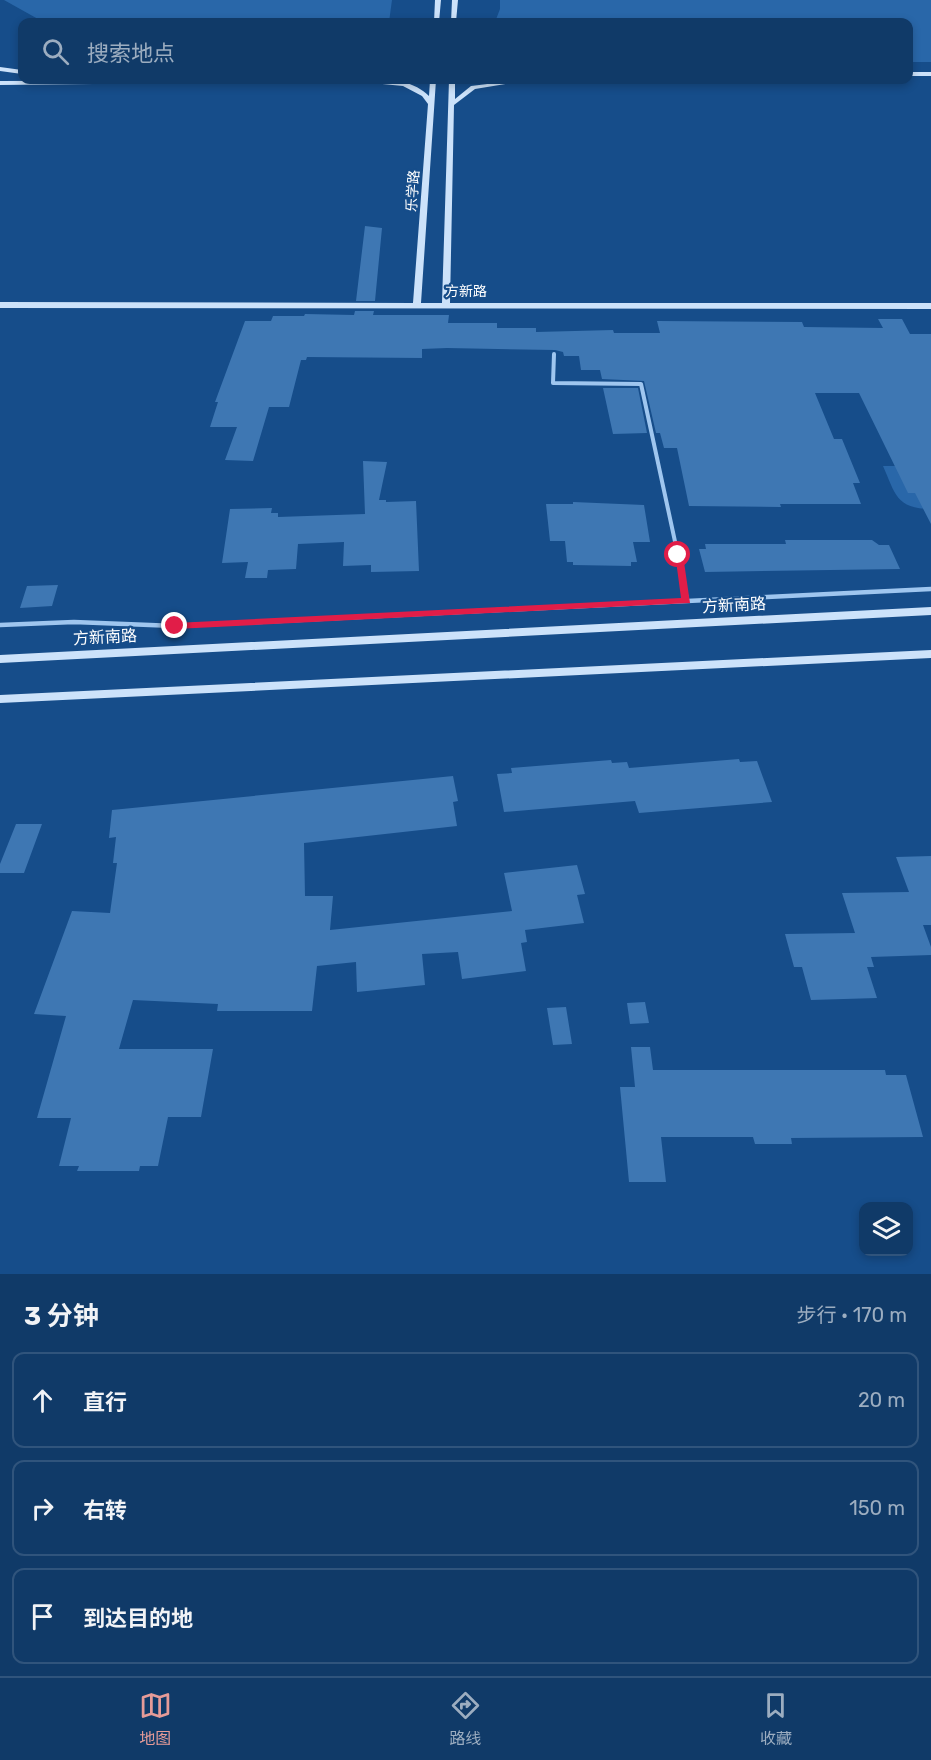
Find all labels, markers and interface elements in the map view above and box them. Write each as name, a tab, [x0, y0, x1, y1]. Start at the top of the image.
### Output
search box	[18, 18, 913, 84]
icon: search	[39, 35, 72, 68]
text: 搜索地点	[87, 40, 175, 67]
street label: 乐学路	[403, 169, 423, 213]
street label: 方新路	[445, 283, 487, 300]
route start	[664, 541, 690, 567]
street label: 方新南路	[702, 594, 766, 616]
route end	[161, 612, 187, 638]
street label: 方新南路	[73, 626, 137, 648]
map controls	[859, 1202, 913, 1256]
button: layers	[859, 1202, 913, 1256]
text: 3 分钟	[24, 1301, 99, 1332]
text: 步行 · 170 m	[796, 1303, 907, 1327]
icon: ahead	[26, 1384, 59, 1417]
text: 20 m	[858, 1388, 905, 1412]
text: 直行	[83, 1389, 127, 1416]
icon: right	[26, 1492, 59, 1525]
text: 150 m	[849, 1496, 905, 1520]
text: 右转	[83, 1497, 127, 1524]
icon: arrive	[26, 1600, 59, 1633]
text: 到达目的地	[83, 1605, 193, 1632]
tab: 地图	[139, 1689, 172, 1749]
tab: 路线	[449, 1689, 482, 1749]
tab: 收藏	[759, 1689, 792, 1749]

